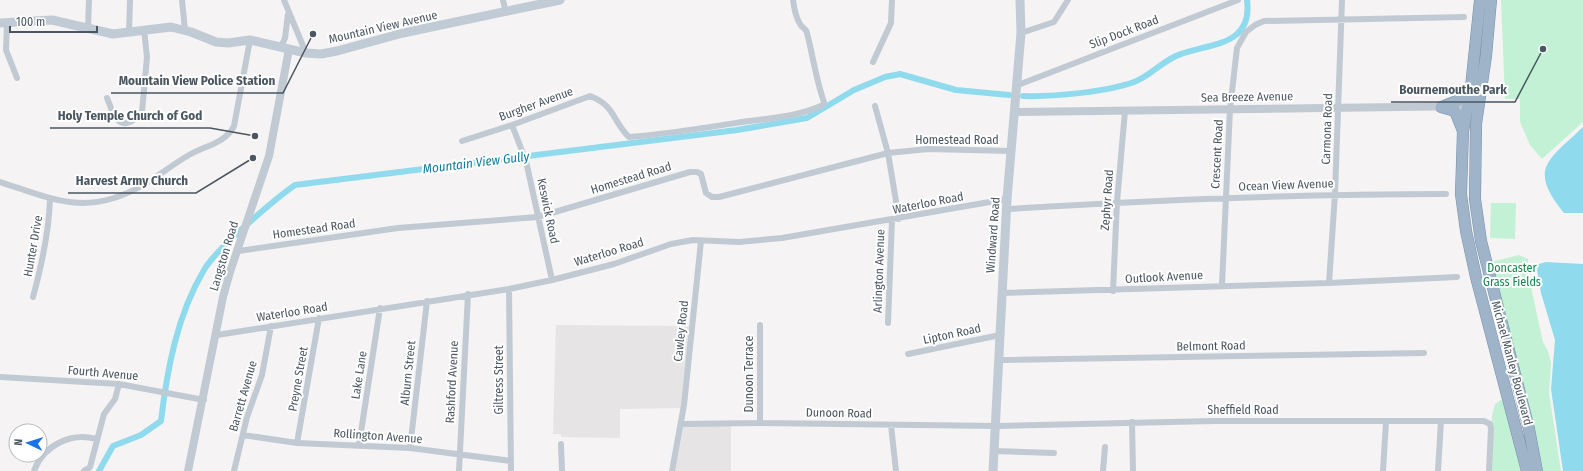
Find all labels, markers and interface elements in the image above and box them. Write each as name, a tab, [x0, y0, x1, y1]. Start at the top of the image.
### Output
scale bar	[10, 8, 97, 34]
street label: Mountain View Avenue	[327, 8, 439, 46]
street label: Slip Dock Road	[1087, 12, 1161, 52]
text: 100 m	[16, 15, 45, 29]
callout: Mountain View Police Station	[111, 68, 283, 93]
text: Mountain View Police Station	[119, 73, 276, 88]
callout: Bournemouthe Park	[1391, 77, 1515, 102]
text: Bournemouthe Park	[1399, 82, 1507, 97]
street label: Burgher Avenue	[497, 84, 575, 124]
street label: Sea Breeze Avenue	[1201, 89, 1293, 105]
street label: Carmona Road	[1319, 93, 1335, 165]
callout: Holy Temple Church of God	[50, 103, 210, 128]
text: Holy Temple Church of God	[58, 108, 202, 123]
street label: Crescent Road	[1208, 119, 1226, 189]
street label: Homestead Road	[915, 133, 999, 147]
water label: Mountain View Gully	[422, 148, 531, 176]
street label: Homestead Road	[589, 159, 673, 197]
callout: Harvest Army Church	[68, 168, 196, 193]
street label: Zephyr Road	[1098, 169, 1116, 231]
text: Harvest Army Church	[76, 173, 188, 188]
street label: Ocean View Avenue	[1238, 176, 1334, 194]
street label: Keswick Road	[534, 177, 562, 245]
street label: Waterloo Road	[891, 189, 965, 217]
street label: Windward Road	[983, 196, 1003, 274]
street label: Hunter Drive	[21, 214, 45, 278]
street label: Homestead Road	[272, 216, 356, 242]
street label: Langston Road	[207, 219, 241, 293]
street label: Arlington Avenue	[871, 229, 887, 313]
street label: Waterloo Road	[573, 235, 645, 269]
park label: Doncaster Grass Fields	[1483, 261, 1541, 289]
street label: Outlook Avenue	[1125, 268, 1203, 286]
street label: Waterloo Road	[255, 299, 329, 325]
street label: Michael Manley Boulevard	[1489, 299, 1535, 427]
street label: Cawley Road	[671, 300, 691, 362]
street label: Lipton Road	[922, 321, 982, 347]
street label: Dunoon Terrace	[742, 335, 756, 412]
street label: Belmont Road	[1176, 338, 1246, 354]
street label: Alburn Street	[398, 340, 418, 406]
street label: Rashford Avenue	[443, 340, 461, 424]
street label: Preyne Street	[285, 345, 311, 413]
street label: Giltress Street	[492, 345, 506, 415]
street label: Lake Lane	[348, 350, 370, 400]
street label: Barrett Avenue	[226, 359, 260, 433]
street label: Fourth Avenue	[67, 363, 139, 383]
street label: Sheffield Road	[1207, 403, 1279, 417]
street label: Dunoon Road	[806, 405, 872, 421]
north arrow	[8, 423, 48, 463]
street label: Rollington Avenue	[333, 426, 423, 446]
text: N	[12, 439, 25, 446]

